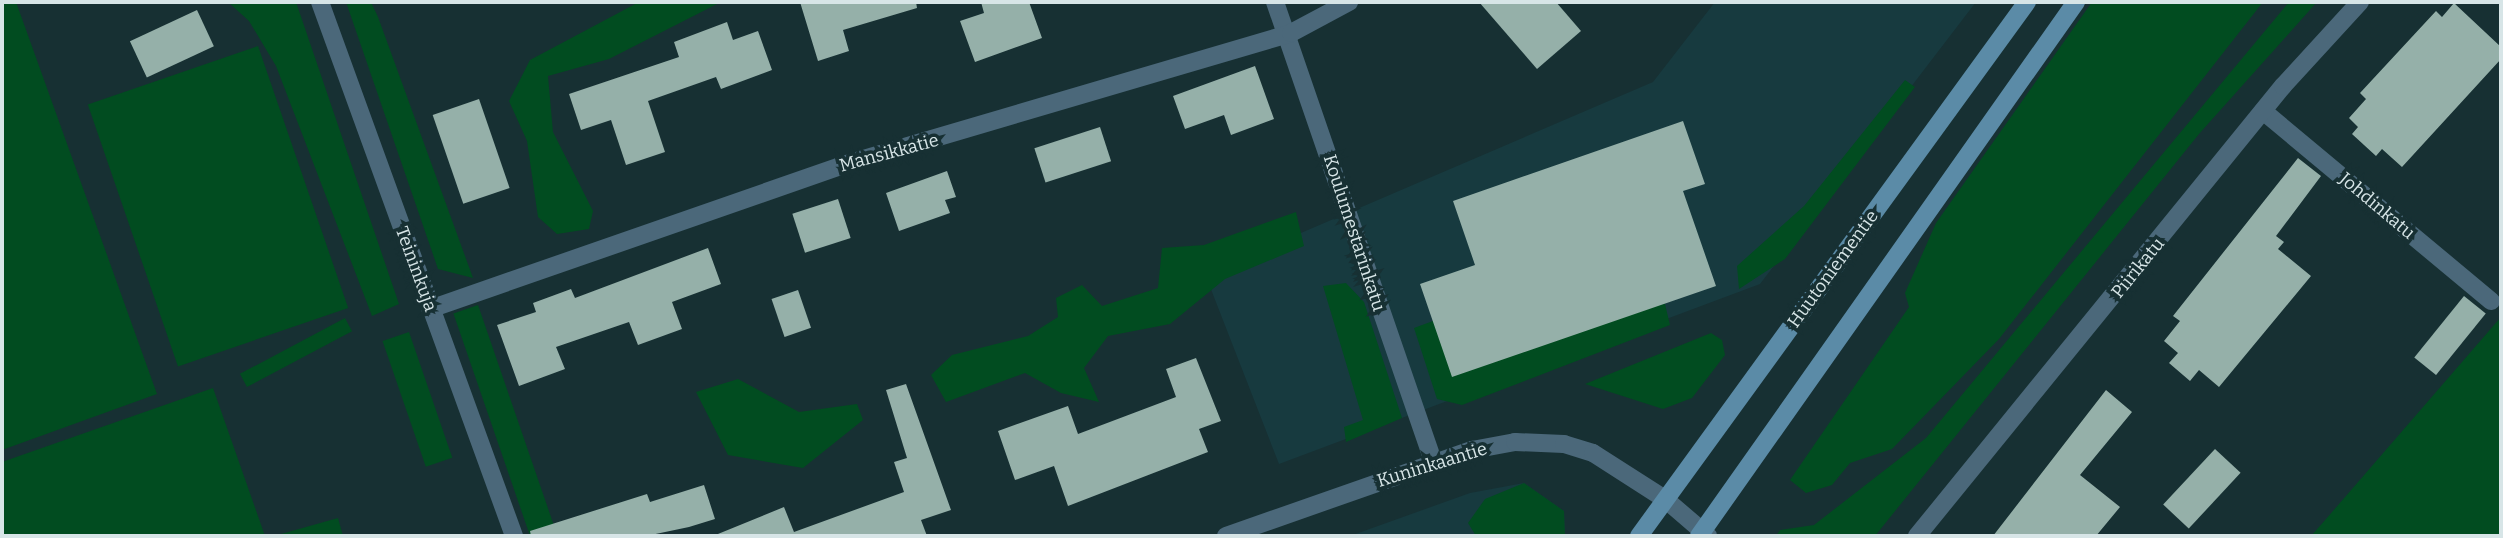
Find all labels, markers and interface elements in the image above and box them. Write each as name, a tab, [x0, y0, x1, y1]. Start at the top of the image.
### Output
street label: Mansikkatie	[837, 129, 941, 177]
street label: Koulumestarinkatu	[1318, 152, 1390, 314]
street label: Johdinkatu	[2335, 168, 2419, 244]
street label: Huutoniementie	[1783, 206, 1883, 332]
street label: Teininkuja	[391, 224, 441, 314]
street label: Piirikatu	[2107, 233, 2169, 303]
street label: Kuninkaantie	[1374, 438, 1490, 492]

